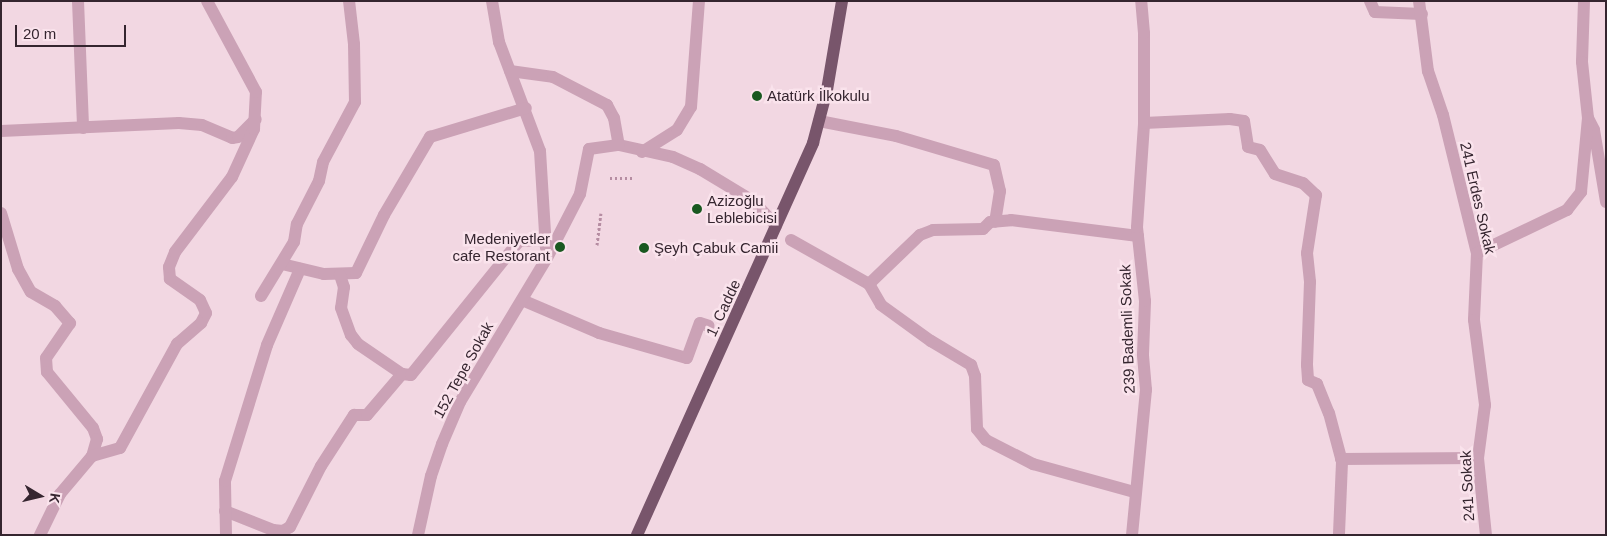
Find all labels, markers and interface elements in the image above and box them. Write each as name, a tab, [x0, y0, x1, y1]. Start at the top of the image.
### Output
scale bar	[18, 15, 129, 47]
text: 20 m	[23, 25, 56, 42]
place label: Atatürk İlkokulu	[767, 87, 870, 105]
marker: Atatürk İlkokulu	[751, 90, 763, 102]
street label: 241 Erdes Sokak	[1456, 140, 1500, 256]
place label: Azizoğlu Leblebicisi	[707, 191, 777, 226]
marker: Azizoğlu Leblebicisi	[691, 203, 703, 215]
place label: Medeniyetler cafe Restorant	[452, 229, 550, 264]
place label: Şeyh Çabuk Camii	[654, 239, 778, 257]
marker: Medeniyetler cafe Restorant	[554, 241, 566, 253]
marker: Şeyh Çabuk Camii	[638, 242, 650, 254]
street label: 239 Bademli Sokak	[1116, 264, 1138, 394]
street label: 1. Cadde	[702, 277, 744, 339]
street label: 152 Tepe Sokak	[429, 319, 497, 421]
street label: 241 Sokak	[1456, 450, 1478, 522]
north arrow	[15, 471, 65, 521]
text: K	[46, 492, 64, 505]

